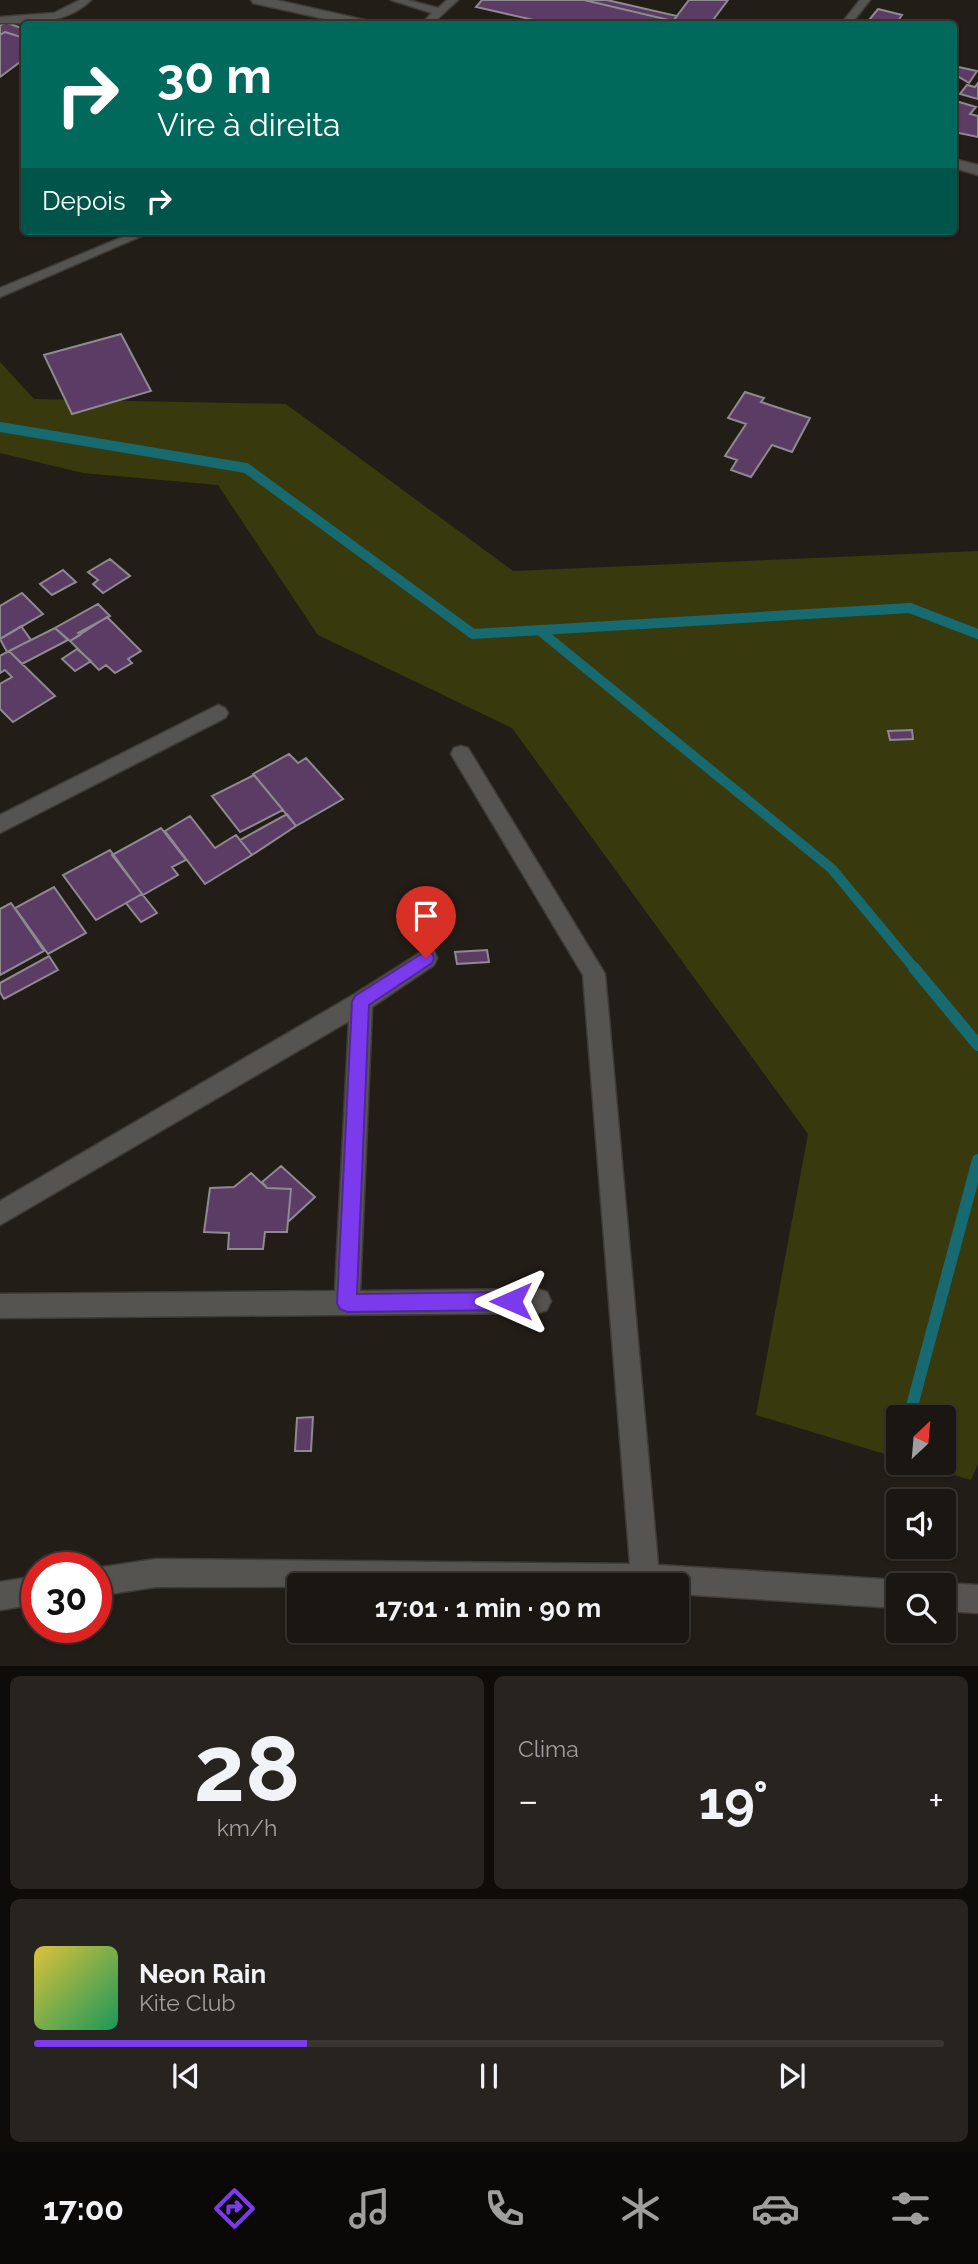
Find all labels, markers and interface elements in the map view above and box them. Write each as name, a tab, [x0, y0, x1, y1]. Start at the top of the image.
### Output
text: 30 m	[157, 47, 272, 104]
icon: right	[42, 49, 133, 140]
text: Vire à direita	[157, 106, 340, 143]
icon: right	[140, 182, 178, 220]
text: Depois	[42, 186, 126, 216]
pin	[396, 886, 456, 958]
icon: arrive	[407, 897, 445, 935]
position arrow	[474, 1264, 548, 1338]
north arrow	[886, 1405, 956, 1475]
map controls	[886, 1405, 956, 1643]
button: sound	[886, 1489, 956, 1559]
speed limit sign: 30	[21, 1552, 112, 1643]
button: search	[886, 1573, 956, 1643]
text: 17:01 · 1 min · 90 m	[375, 1593, 601, 1623]
text: 28	[194, 1715, 300, 1822]
text: Clima	[518, 1735, 579, 1762]
text: 19°	[699, 1770, 768, 1831]
text: −	[518, 1778, 538, 1823]
text: +	[928, 1778, 944, 1823]
text: km/h	[217, 1814, 277, 1841]
text: Neon Rain	[139, 1959, 266, 1989]
text: Kite Club	[139, 1989, 236, 2016]
icon: previous	[167, 2057, 205, 2095]
icon: pause	[470, 2057, 508, 2095]
icon: next	[773, 2057, 811, 2095]
icon: directions	[210, 2184, 259, 2233]
icon: music	[345, 2184, 394, 2233]
icon: phone	[480, 2184, 529, 2233]
icon: climate	[616, 2184, 665, 2233]
icon: car	[751, 2184, 800, 2233]
icon: filters	[886, 2184, 935, 2233]
text: 17:00	[43, 2190, 124, 2227]

